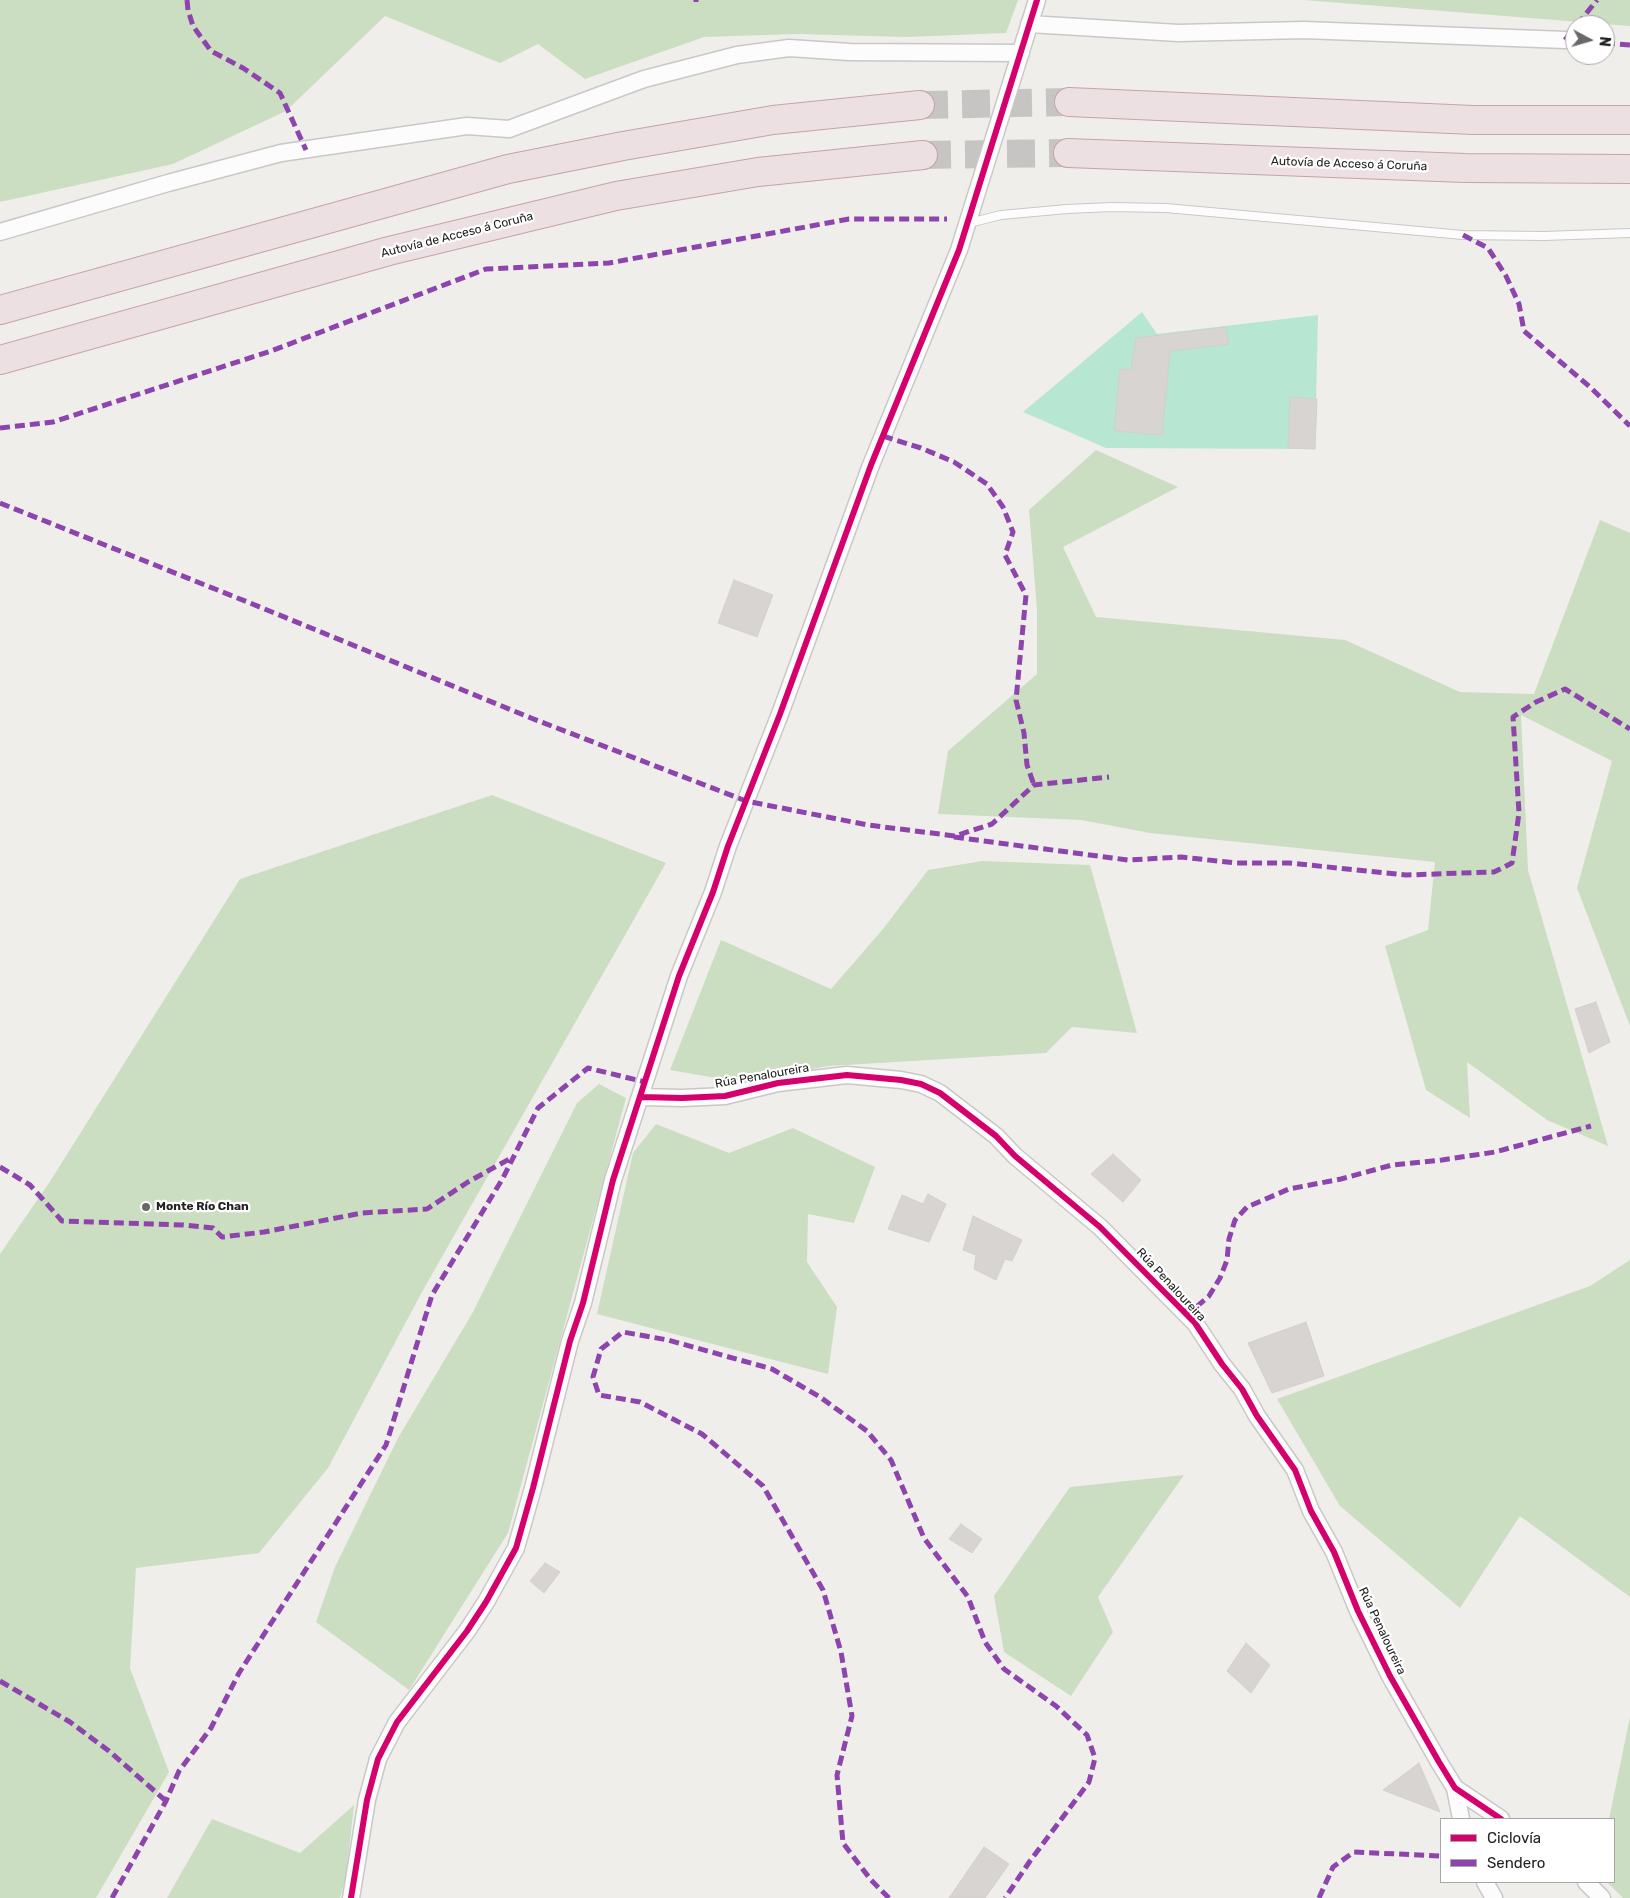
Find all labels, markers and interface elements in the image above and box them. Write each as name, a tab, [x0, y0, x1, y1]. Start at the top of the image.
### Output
north arrow	[1565, 15, 1615, 65]
text: N	[1595, 36, 1613, 47]
street label: Autovía de Acceso á Coruña	[1271, 154, 1427, 174]
street label: Autovía de Acceso á Coruña	[379, 209, 535, 261]
street label: Rúa Penaloureira	[714, 1061, 810, 1091]
place label: Monte Río Chan	[156, 1200, 249, 1214]
marker: Monte Río Chan	[140, 1201, 152, 1213]
street label: Rúa Penaloureira	[1133, 1245, 1209, 1325]
street label: Rúa Penaloureira	[1355, 1585, 1409, 1677]
legend	[1440, 1818, 1615, 1883]
text: Ciclovía	[1487, 1829, 1541, 1847]
text: Sendero	[1487, 1854, 1545, 1872]

